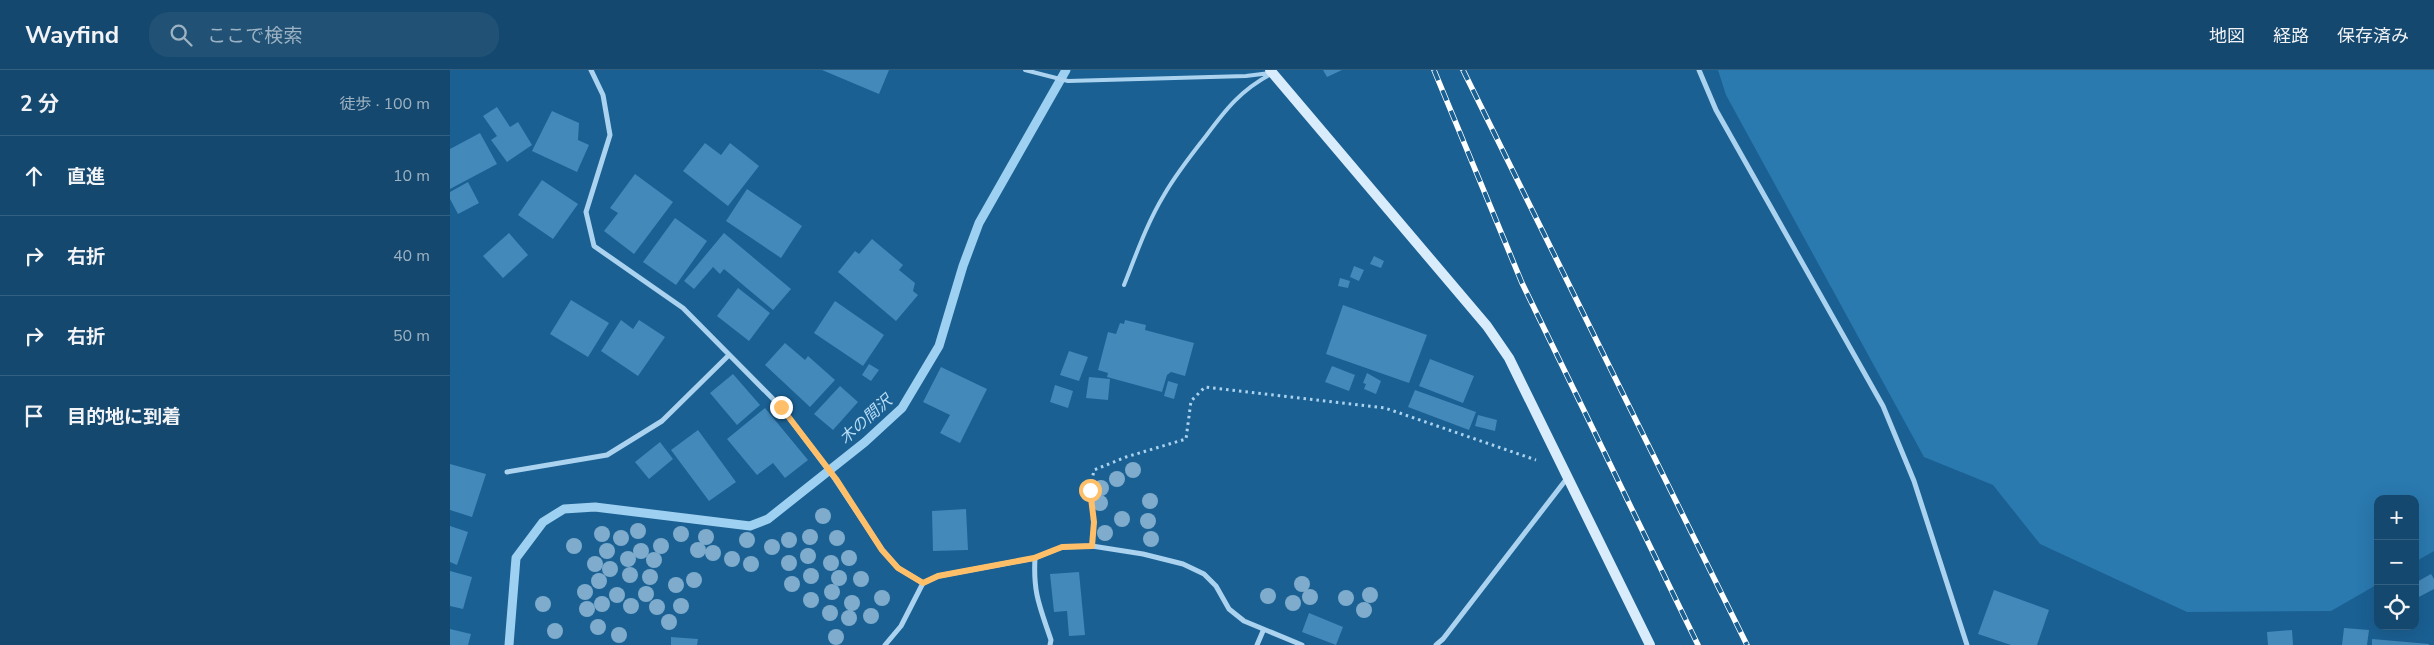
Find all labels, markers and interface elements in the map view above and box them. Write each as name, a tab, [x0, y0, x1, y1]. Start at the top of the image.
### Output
search box	[149, 12, 499, 57]
text: Wayfind	[25, 19, 119, 51]
icon: search	[167, 21, 195, 49]
text: ここで検索	[207, 23, 302, 49]
text: 地図	[2209, 24, 2245, 48]
text: 経路	[2273, 24, 2309, 48]
text: 保存済み	[2337, 24, 2409, 48]
text: 2 分	[20, 90, 59, 118]
text: 徒歩 · 100 m	[340, 93, 430, 115]
icon: ahead	[20, 162, 48, 190]
text: 直進	[67, 164, 105, 190]
text: 10 m	[393, 165, 430, 187]
icon: right	[20, 242, 48, 270]
text: 右折	[67, 244, 105, 270]
text: 40 m	[393, 245, 430, 267]
icon: right	[20, 322, 48, 350]
text: 右折	[67, 324, 105, 350]
text: 50 m	[393, 325, 430, 347]
water label: 木の間沢	[835, 389, 898, 449]
route end	[770, 396, 793, 419]
icon: arrive	[20, 402, 48, 430]
text: 目的地に到着	[67, 404, 181, 430]
route start	[1079, 479, 1102, 502]
map controls	[2374, 495, 2419, 630]
button: +	[2374, 495, 2419, 540]
button: −	[2374, 540, 2419, 585]
button: locate	[2374, 585, 2419, 630]

